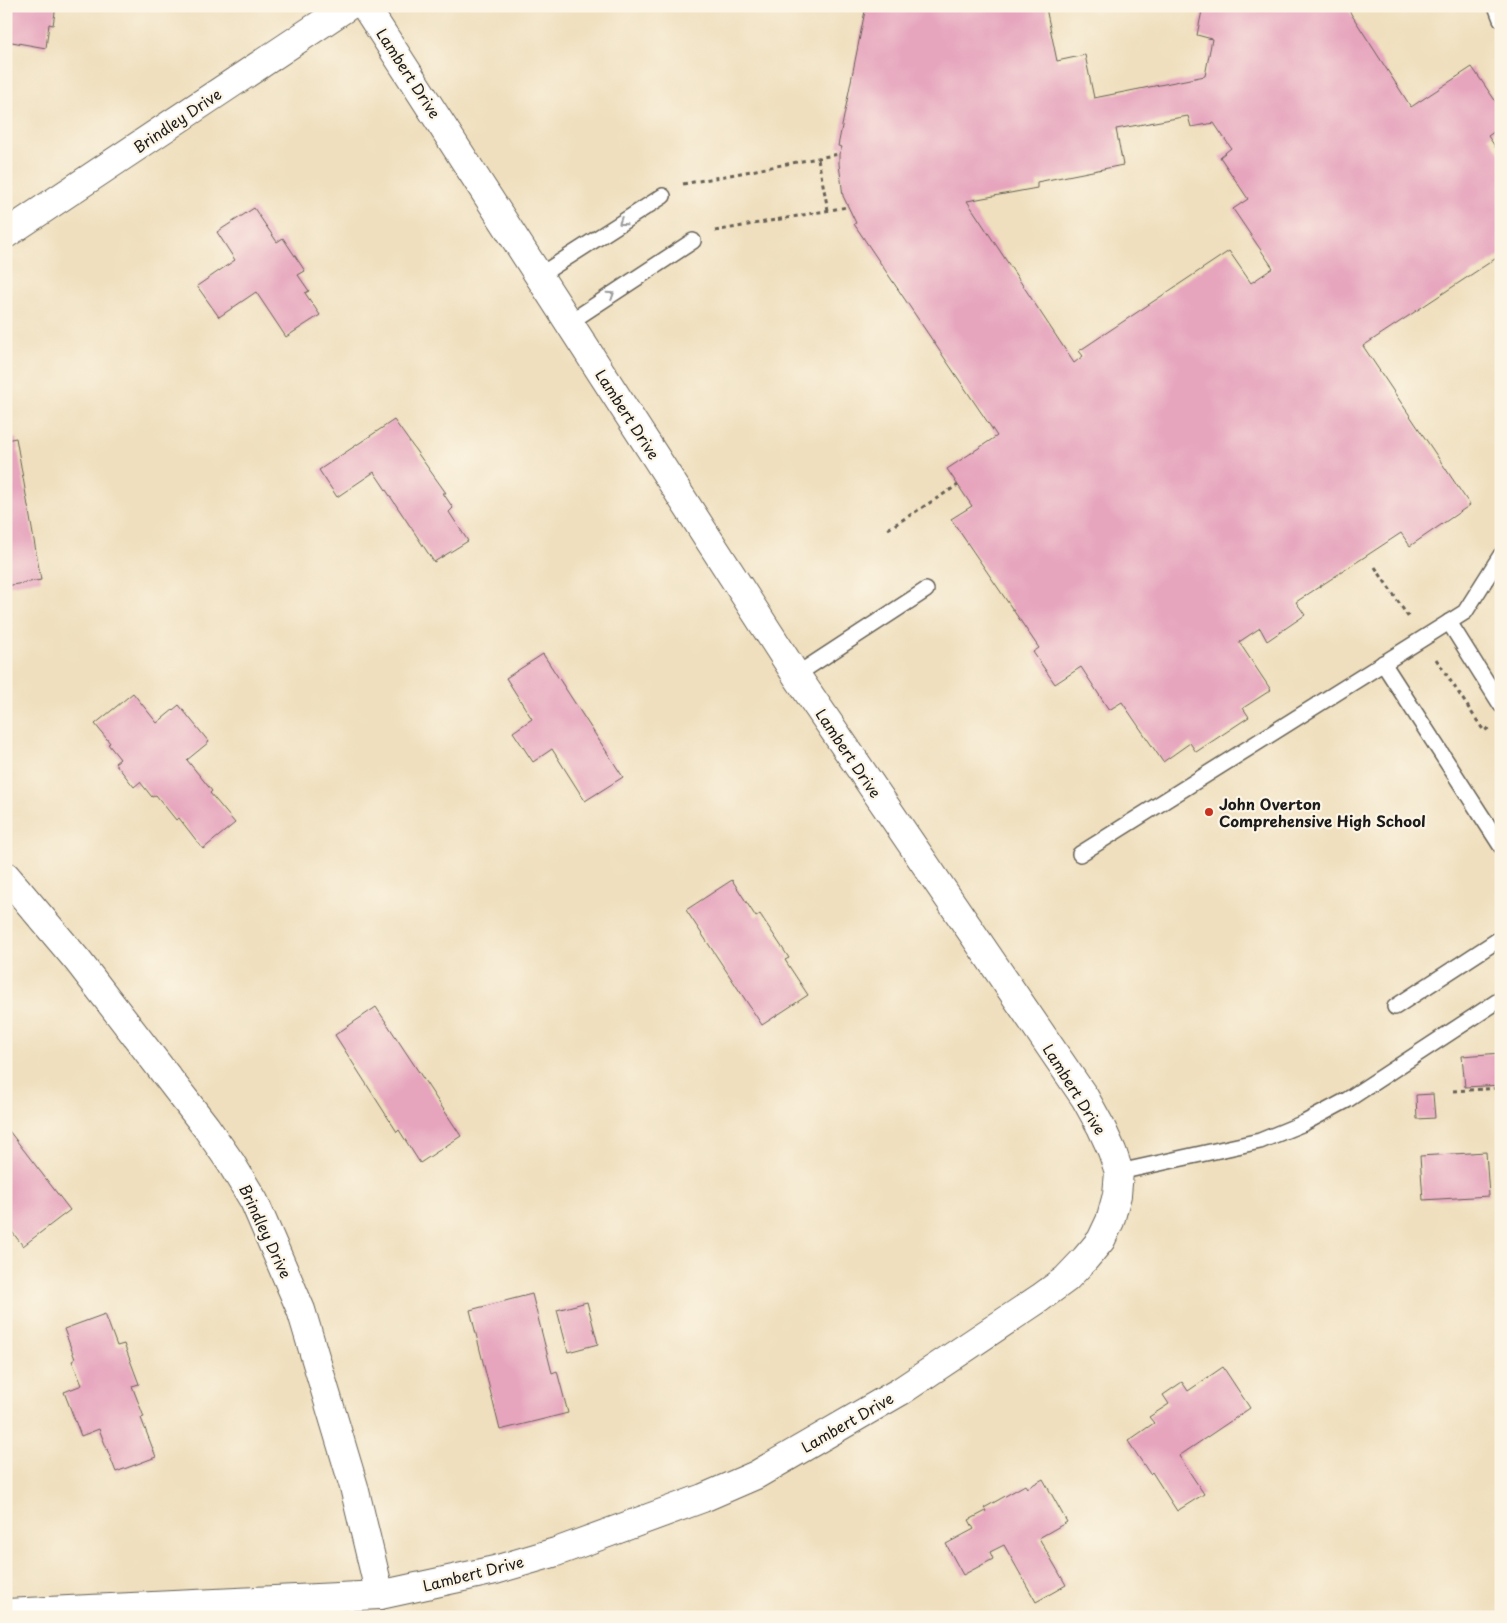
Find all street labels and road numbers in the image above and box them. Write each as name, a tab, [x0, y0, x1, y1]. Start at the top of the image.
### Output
street label: Lambert Drive	[371, 23, 447, 123]
street label: Brindley Drive	[128, 82, 226, 158]
street label: Lambert Drive	[590, 364, 666, 464]
street label: Lambert Drive	[811, 704, 887, 802]
street label: Lambert Drive	[1038, 1039, 1112, 1139]
street label: Brindley Drive	[234, 1180, 298, 1282]
street label: Lambert Drive	[797, 1386, 898, 1458]
street label: Lambert Drive	[420, 1549, 526, 1597]

